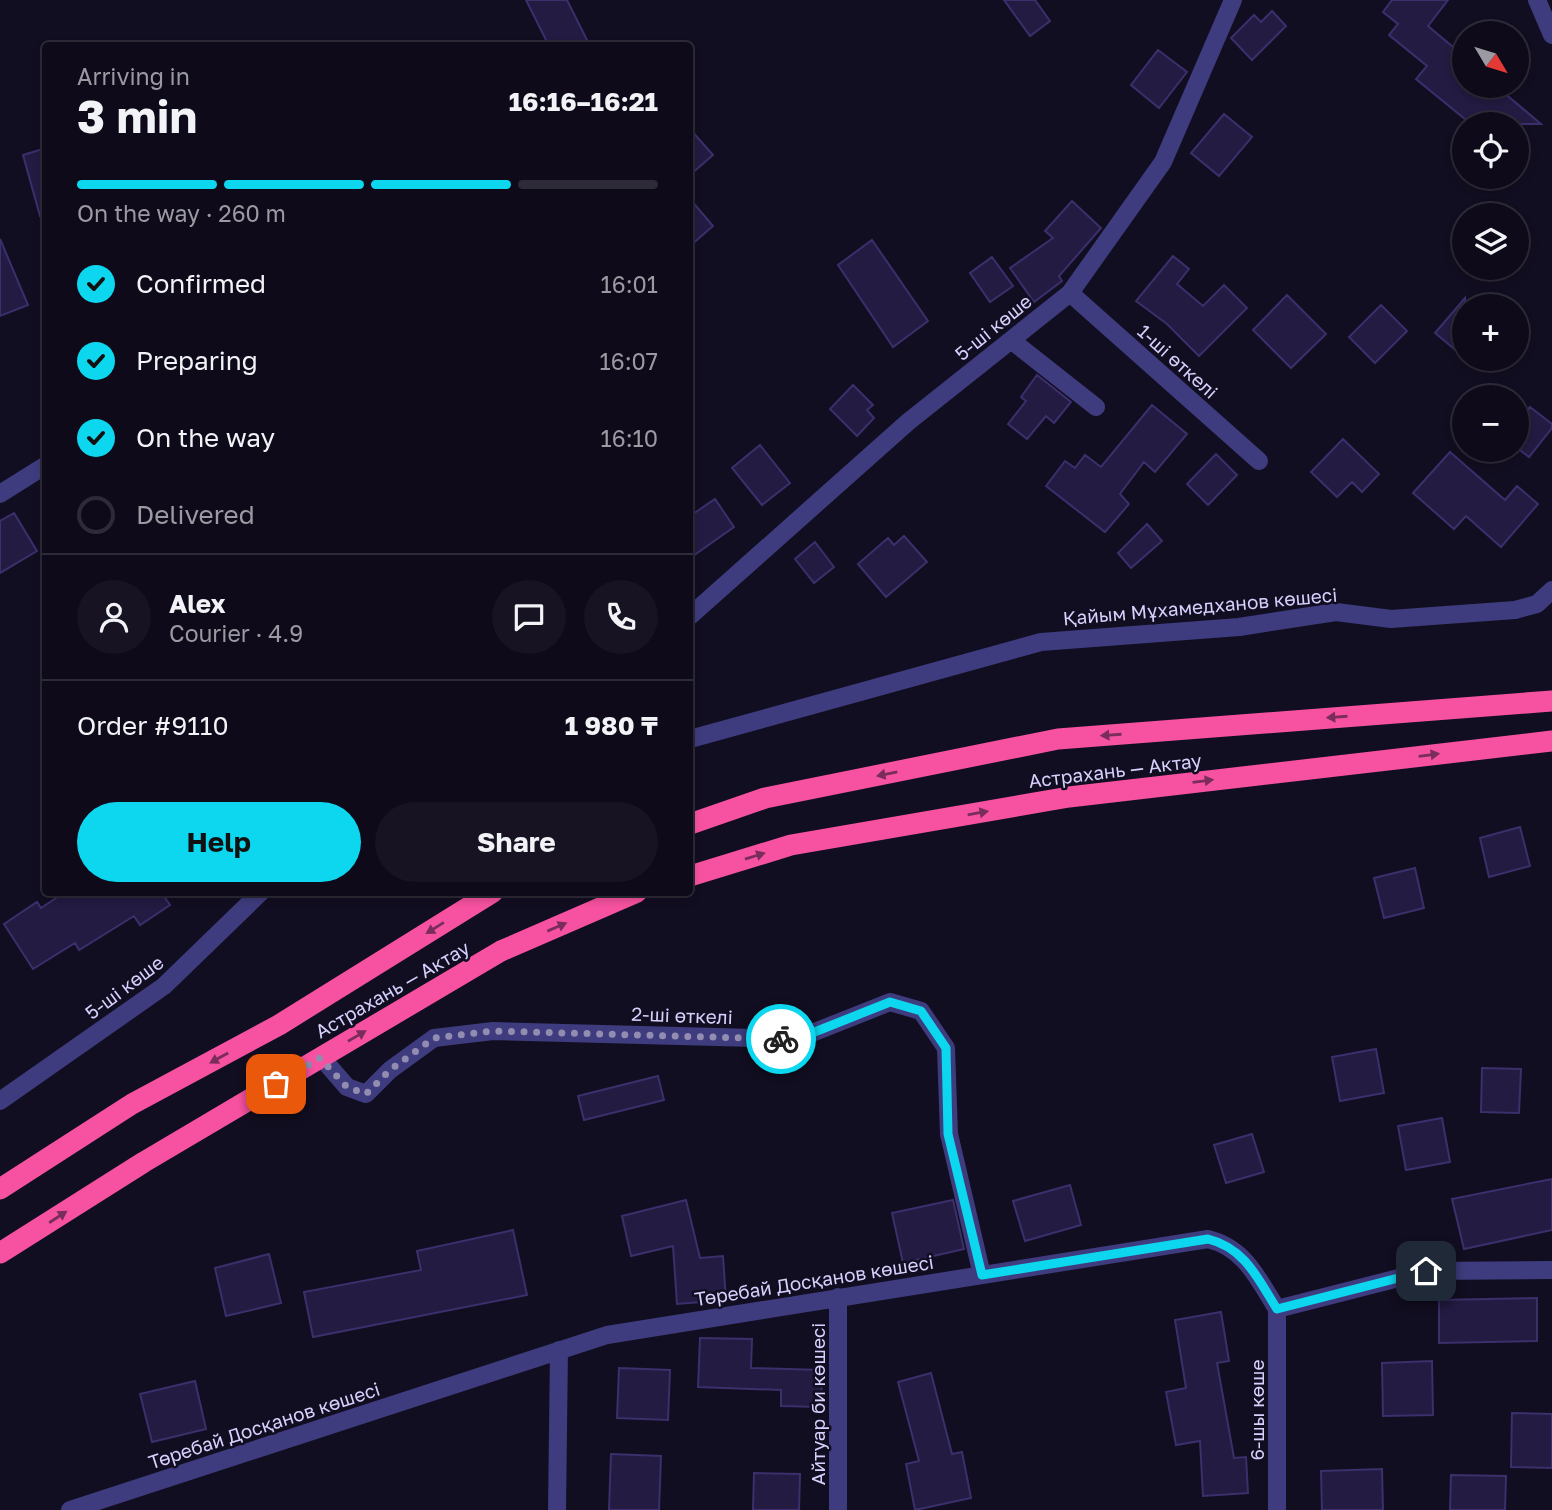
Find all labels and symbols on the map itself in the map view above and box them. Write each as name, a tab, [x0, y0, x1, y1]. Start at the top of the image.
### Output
north arrow	[1452, 21, 1530, 98]
street label: 5-шi көше	[950, 289, 1036, 365]
street label: 1-ші өткелі	[1133, 319, 1223, 403]
street label: Қайым Мұхамедханов көшесi	[1062, 583, 1338, 629]
one-way arrow	[1326, 712, 1348, 723]
one-way arrow	[1099, 730, 1121, 741]
street label: Астрахань — Актау	[1027, 748, 1203, 792]
one-way arrow	[1418, 749, 1440, 760]
one-way arrow	[876, 768, 898, 779]
one-way arrow	[1192, 775, 1214, 786]
one-way arrow	[967, 807, 989, 818]
one-way arrow	[745, 851, 766, 861]
one-way arrow	[425, 921, 444, 934]
one-way arrow	[546, 921, 567, 932]
street label: Астрахань — Актау	[311, 935, 473, 1042]
street label: 5-шi көше	[80, 950, 168, 1024]
street label: 2-ші өткелі	[631, 1002, 733, 1028]
courier	[746, 1004, 816, 1074]
one-way arrow	[348, 1030, 367, 1042]
one-way arrow	[208, 1051, 228, 1063]
pin	[246, 1054, 306, 1114]
one-way arrow	[48, 1210, 67, 1223]
pin	[1396, 1241, 1456, 1301]
street label: Төребай Досқанов көшесі	[693, 1250, 935, 1310]
street label: Айтуар би көшесі	[806, 1323, 829, 1485]
street label: 6-шы көше	[1245, 1359, 1268, 1461]
street label: Төребай Досқанов көшесі	[145, 1377, 383, 1473]

